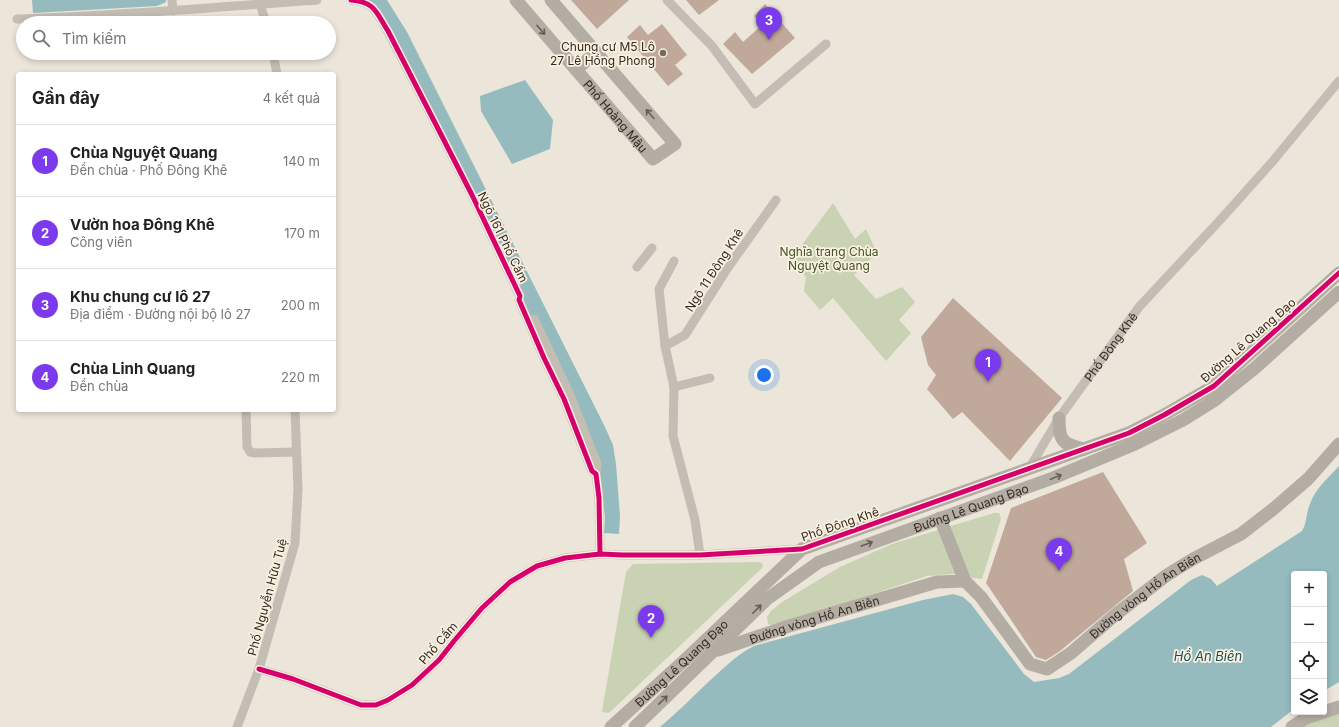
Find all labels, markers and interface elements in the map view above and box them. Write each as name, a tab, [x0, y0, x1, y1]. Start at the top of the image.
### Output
pin: 3	[756, 7, 782, 40]
search box	[16, 16, 336, 60]
one-way arrow	[537, 24, 546, 35]
icon: search	[30, 27, 52, 49]
text: Tìm kiếm	[62, 29, 126, 48]
place label: Chung cư M5 Lô 27 Lê Hồng Phong	[550, 39, 655, 68]
marker: Chung cư M5 Lô 27 Lê Hồng Phong	[658, 48, 668, 58]
street label: Phố Hoàng Mậu	[581, 77, 651, 155]
text: Gần đây	[32, 88, 100, 108]
text: 4 kết quả	[263, 90, 320, 106]
one-way arrow	[645, 109, 654, 120]
text: Chùa Nguyệt Quang	[70, 143, 218, 162]
text: 1	[42, 153, 48, 169]
text: 140 m	[283, 153, 320, 169]
text: Đền chùa · Phố Đông Khê	[70, 162, 227, 178]
street label: Ngõ 161 Phố Cấm	[475, 189, 531, 285]
text: Vườn hoa Đông Khê	[70, 215, 215, 234]
text: 2	[41, 225, 49, 241]
text: 170 m	[284, 225, 320, 241]
street label: Ngõ 11 Đông Khê	[682, 226, 746, 314]
text: Công viên	[70, 234, 132, 250]
park label: Nghĩa trang Chùa Nguyệt Quang	[779, 244, 879, 273]
text: Khu chung cư lô 27	[70, 287, 210, 306]
street label: Đường Lê Quang Đạo	[1197, 295, 1299, 385]
text: 3	[41, 297, 49, 313]
text: 200 m	[281, 297, 320, 313]
text: Địa điểm · Đường nội bộ lô 27	[70, 306, 251, 322]
street label: Phố Đông Khê	[1081, 309, 1140, 384]
pin: 1	[975, 349, 1001, 382]
text: Chùa Linh Quang	[70, 359, 195, 378]
your location	[754, 365, 774, 385]
text: 4	[41, 369, 49, 385]
text: 220 m	[281, 369, 320, 385]
text: Đền chùa	[70, 378, 128, 394]
one-way arrow	[1049, 473, 1061, 481]
street label: Đường Lê Quang Đạo	[911, 480, 1030, 535]
street label: Phố Đông Khê	[799, 504, 881, 544]
street label: Phố Nguyễn Hữu Tuệ	[244, 537, 290, 657]
pin: 4	[1046, 538, 1072, 571]
one-way arrow	[861, 540, 874, 547]
street label: Đường vòng Hồ An Biên	[1086, 549, 1203, 641]
map controls	[1291, 571, 1327, 715]
button: +	[1291, 571, 1327, 607]
street label: Đường vòng Hồ An Biên	[747, 592, 881, 646]
one-way arrow	[752, 604, 762, 614]
pin: 2	[638, 605, 664, 638]
button: −	[1291, 607, 1327, 643]
street label: Đường Lê Quang Đạo	[631, 616, 731, 709]
street label: Phố Cấm	[415, 619, 461, 667]
button: locate	[1291, 643, 1327, 679]
water label: Hồ An Biên	[1174, 648, 1242, 664]
button: layers	[1291, 679, 1327, 715]
one-way arrow	[658, 695, 668, 705]

